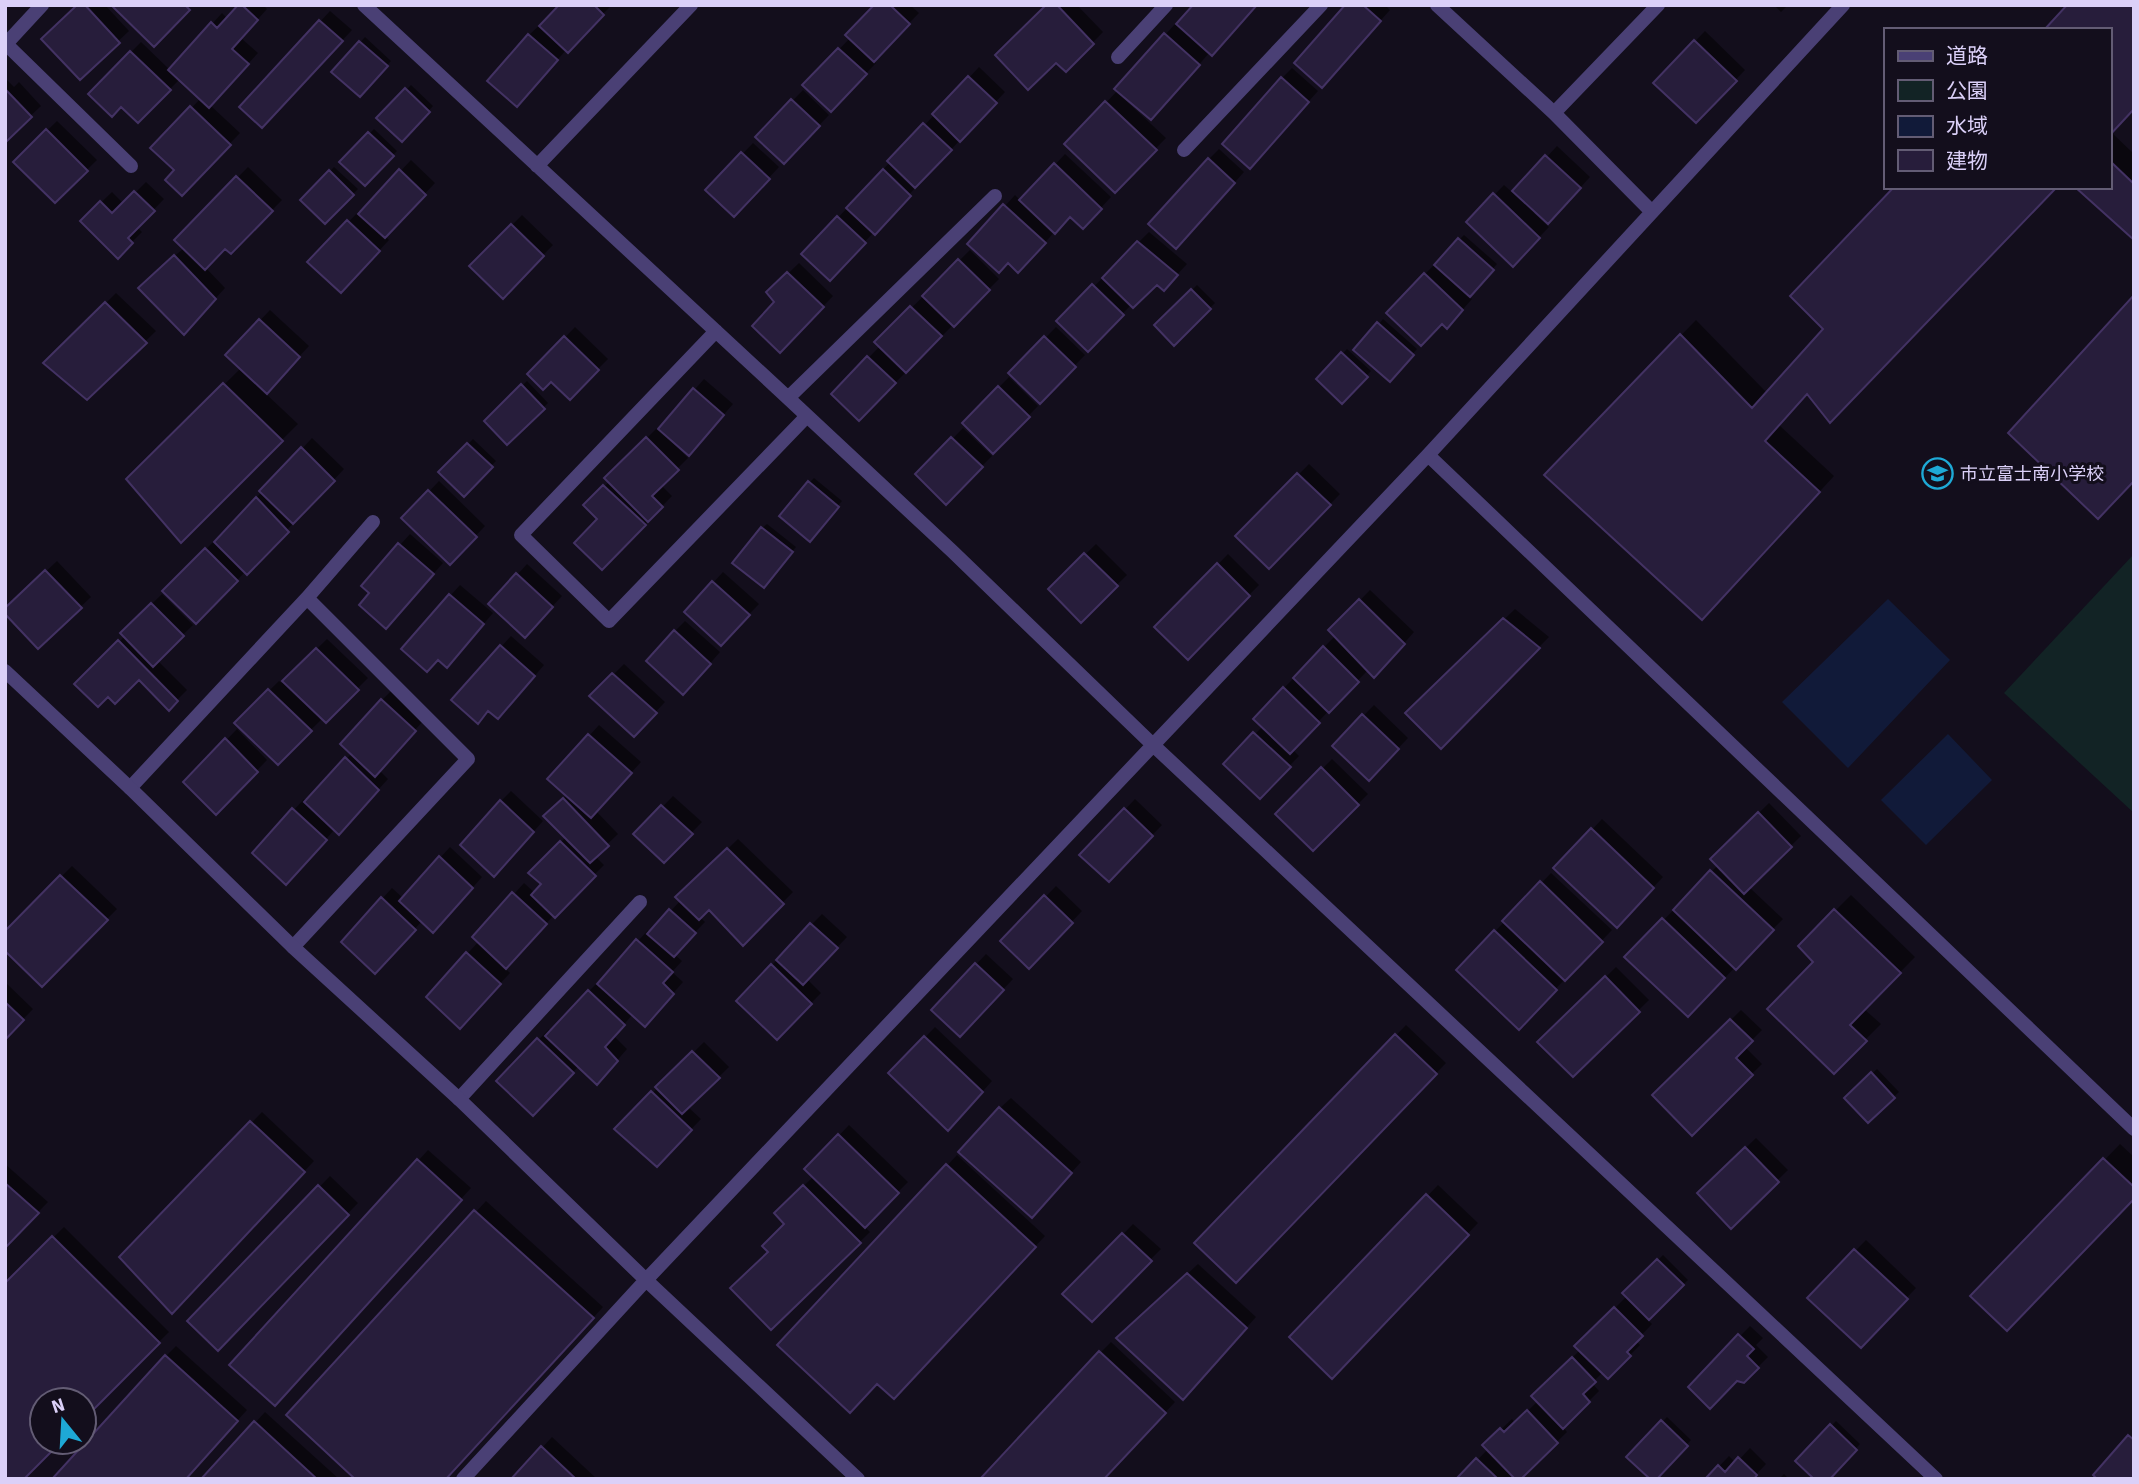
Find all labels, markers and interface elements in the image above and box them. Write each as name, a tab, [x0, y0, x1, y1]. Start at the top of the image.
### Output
legend	[1884, 28, 2111, 189]
text: 道路	[1946, 41, 1988, 71]
text: 公園	[1946, 76, 1988, 106]
text: 水域	[1946, 111, 1988, 141]
text: 建物	[1946, 146, 1988, 176]
school or university icon: 市立富士南小学校	[1920, 457, 1954, 491]
place label: 市立富士南小学校	[1960, 462, 2104, 487]
north arrow	[28, 1386, 98, 1456]
text: N	[48, 1391, 68, 1421]

